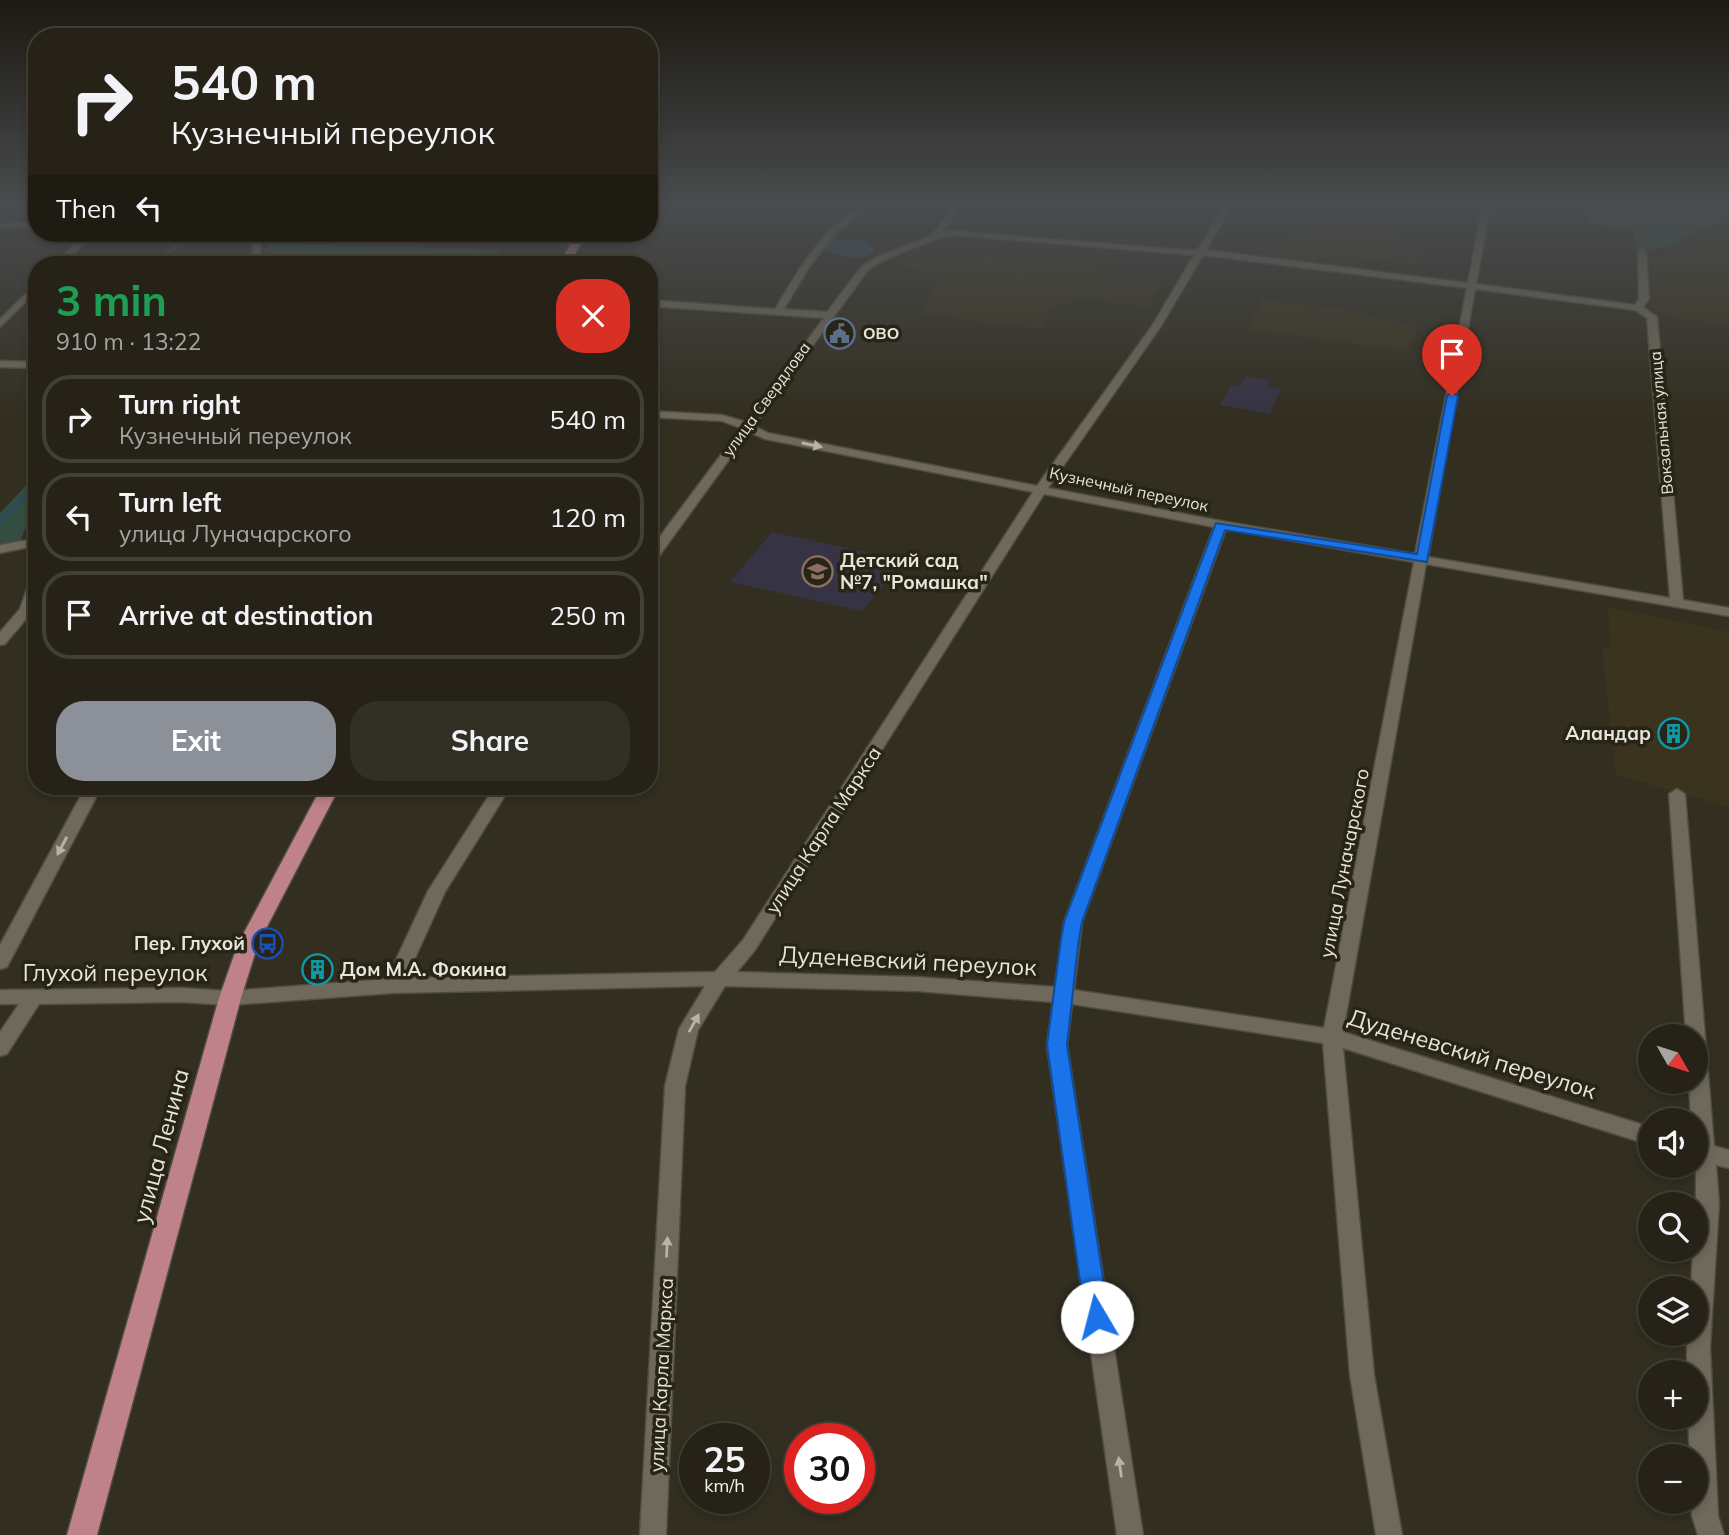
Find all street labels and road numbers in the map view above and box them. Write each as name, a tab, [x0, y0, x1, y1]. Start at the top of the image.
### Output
street label: улица Свердлова	[718, 338, 814, 460]
street label: Вокзальная улица	[1645, 351, 1677, 495]
street label: Кузнечный переулок	[1048, 462, 1211, 516]
street label: улица Карла Маркса	[760, 742, 886, 918]
street label: улица Луначарского	[1314, 766, 1374, 960]
street label: Дуденевский переулок	[779, 939, 1038, 982]
street label: Глухой переулок	[23, 958, 208, 987]
street label: Дуденевский переулок	[1345, 1002, 1600, 1105]
street label: улица Ленина	[126, 1066, 195, 1226]
street label: улица Карла Маркса	[644, 1277, 678, 1473]

